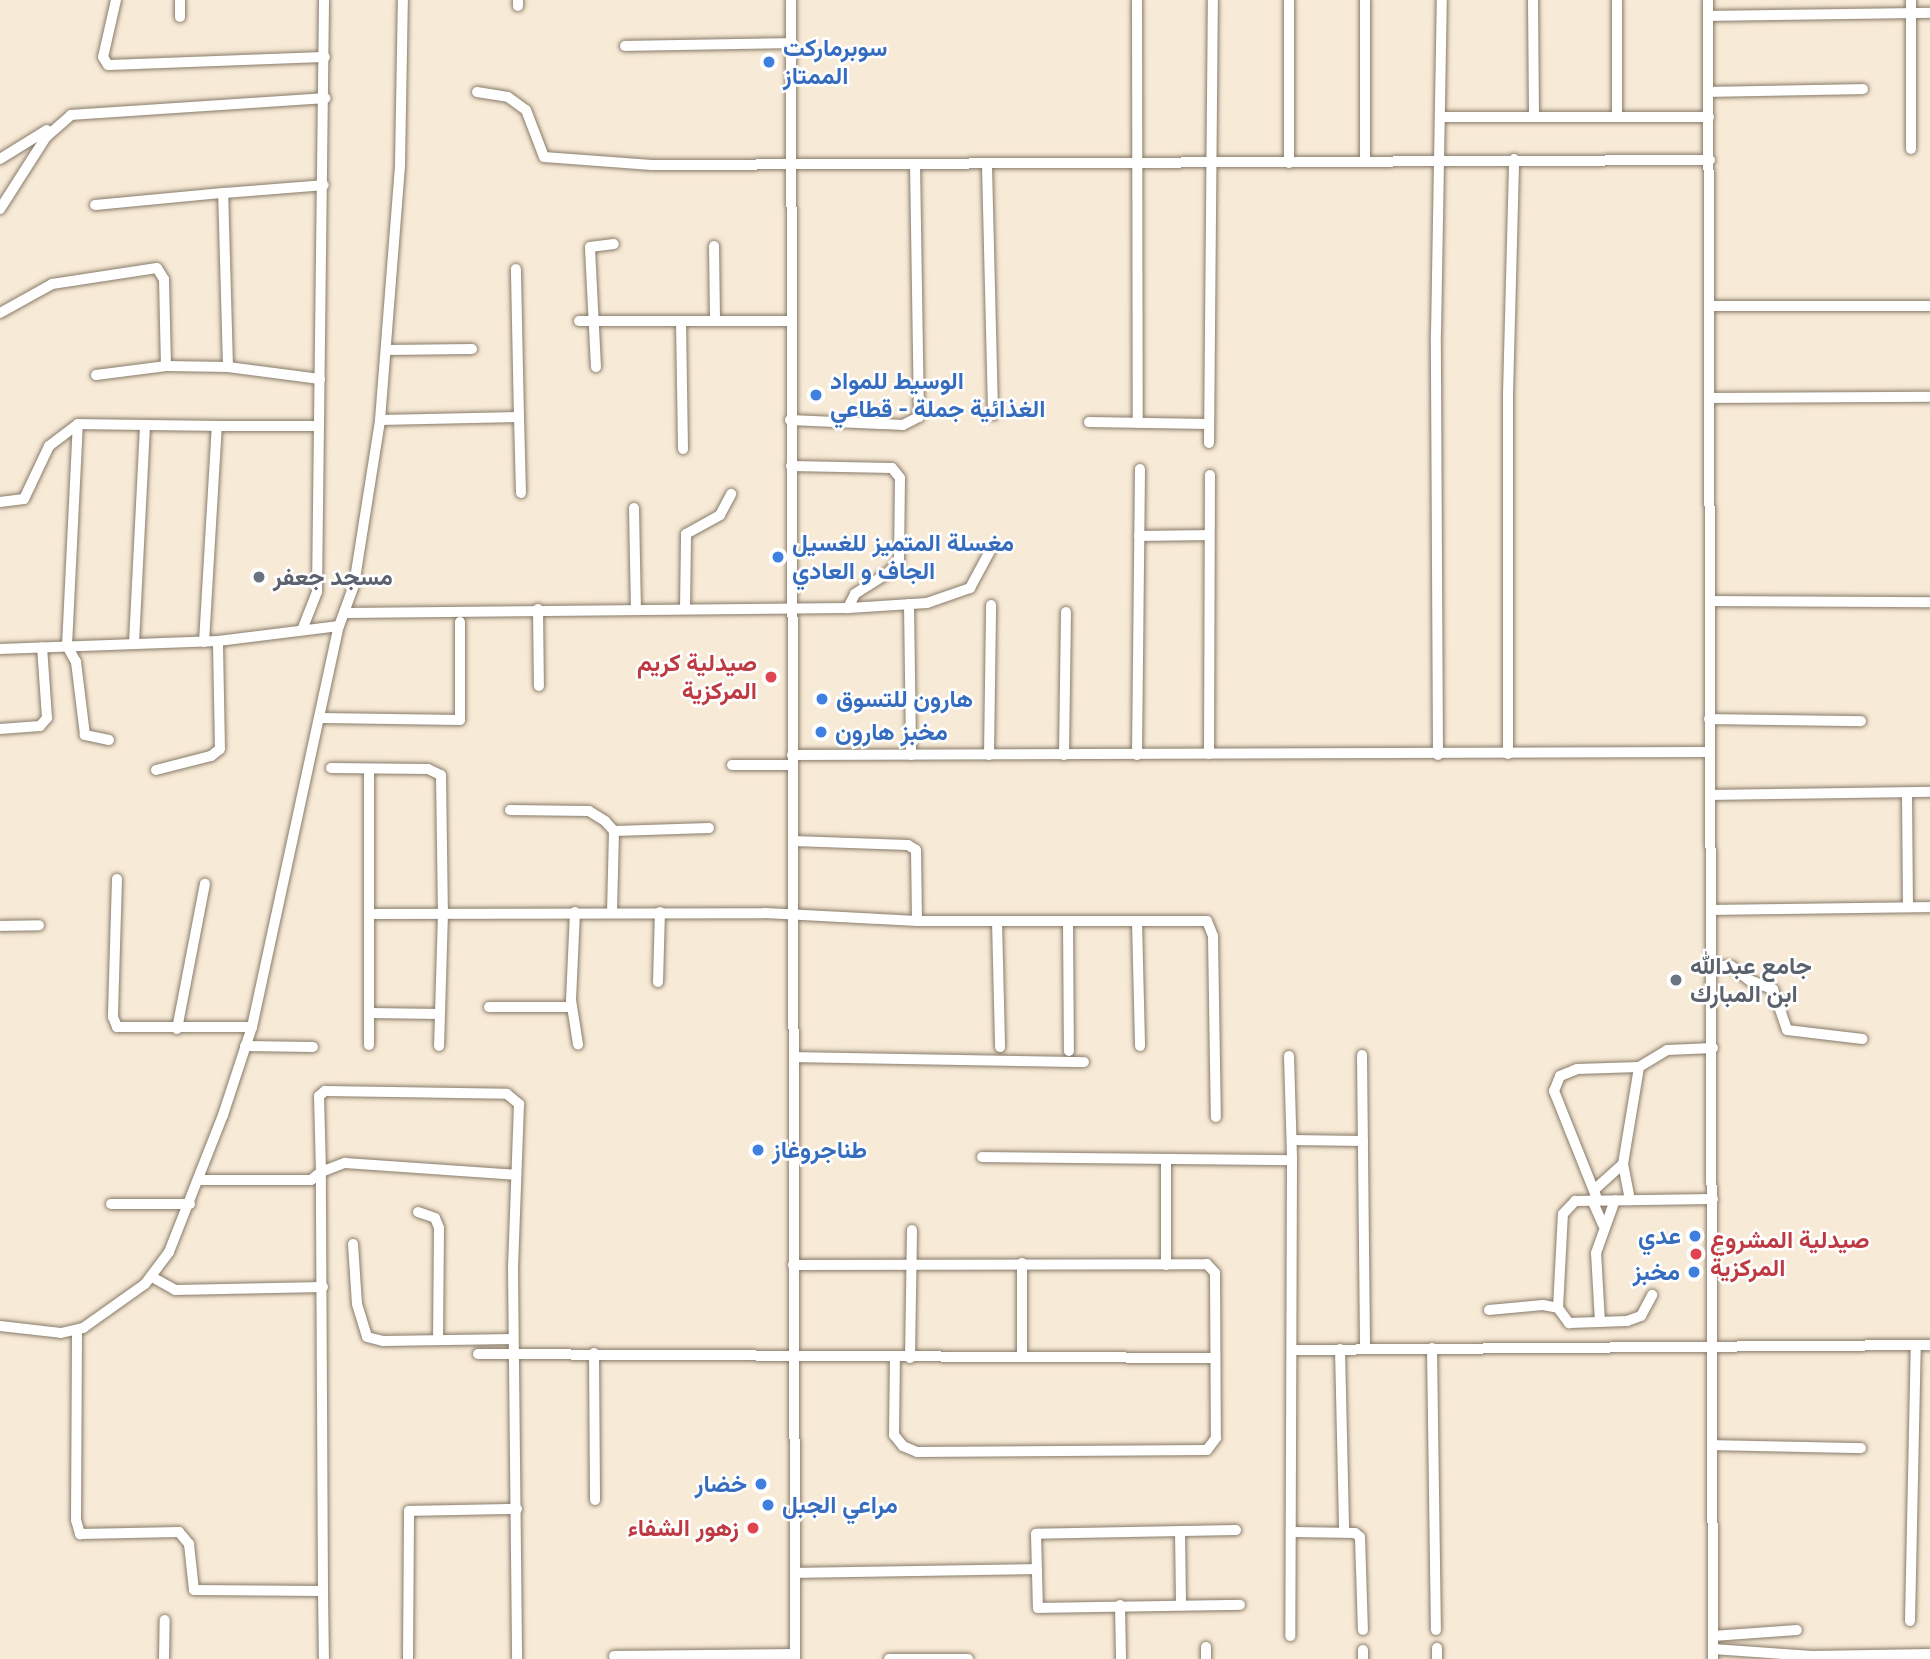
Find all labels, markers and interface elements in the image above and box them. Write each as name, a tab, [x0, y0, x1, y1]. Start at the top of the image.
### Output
place label: سوبرماركت الممتاز	[783, 34, 887, 90]
marker: سوبرماركت الممتاز	[761, 54, 777, 70]
place label: الوسيط للمواد الغذائية جملة - قطاعي	[830, 367, 1045, 423]
marker: الوسيط للمواد الغذائية جملة - قطاعي	[808, 387, 824, 403]
place label: مغسلة المتميز للغسيل الجاف و العادي	[792, 529, 1014, 585]
marker: مغسلة المتميز للغسيل الجاف و العادي	[770, 549, 786, 565]
place label: مسجد جعفر	[273, 563, 393, 591]
marker: مسجد جعفر	[251, 569, 267, 585]
place label: صيدلية كريم المركزية	[637, 649, 757, 705]
marker: صيدلية كريم المركزية	[763, 669, 779, 685]
place label: هارون للتسوق	[836, 685, 973, 713]
marker: هارون للتسوق	[814, 691, 830, 707]
place label: مخبز هارون	[835, 718, 948, 746]
marker: مخبز هارون	[813, 724, 829, 740]
place label: جامع عبدالله ابن المبارك	[1690, 952, 1812, 1008]
marker: جامع عبدالله ابن المبارك	[1668, 972, 1684, 988]
place label: طناجروغاز	[772, 1136, 867, 1164]
marker: طناجروغاز	[750, 1142, 766, 1158]
place label: عدي	[1638, 1222, 1681, 1250]
place label: صيدلية المشروع المركزية	[1710, 1226, 1870, 1282]
marker: عدي	[1687, 1228, 1703, 1244]
marker: صيدلية المشروع المركزية	[1688, 1246, 1704, 1262]
place label: مخبز	[1633, 1258, 1680, 1286]
marker: مخبز	[1686, 1264, 1702, 1280]
place label: خضار	[695, 1470, 747, 1498]
marker: خضار	[753, 1476, 769, 1492]
place label: مراعي الجبل	[782, 1491, 898, 1519]
marker: مراعي الجبل	[760, 1497, 776, 1513]
place label: زهور الشفاء	[627, 1514, 739, 1542]
marker: زهور الشفاء	[745, 1520, 761, 1536]

